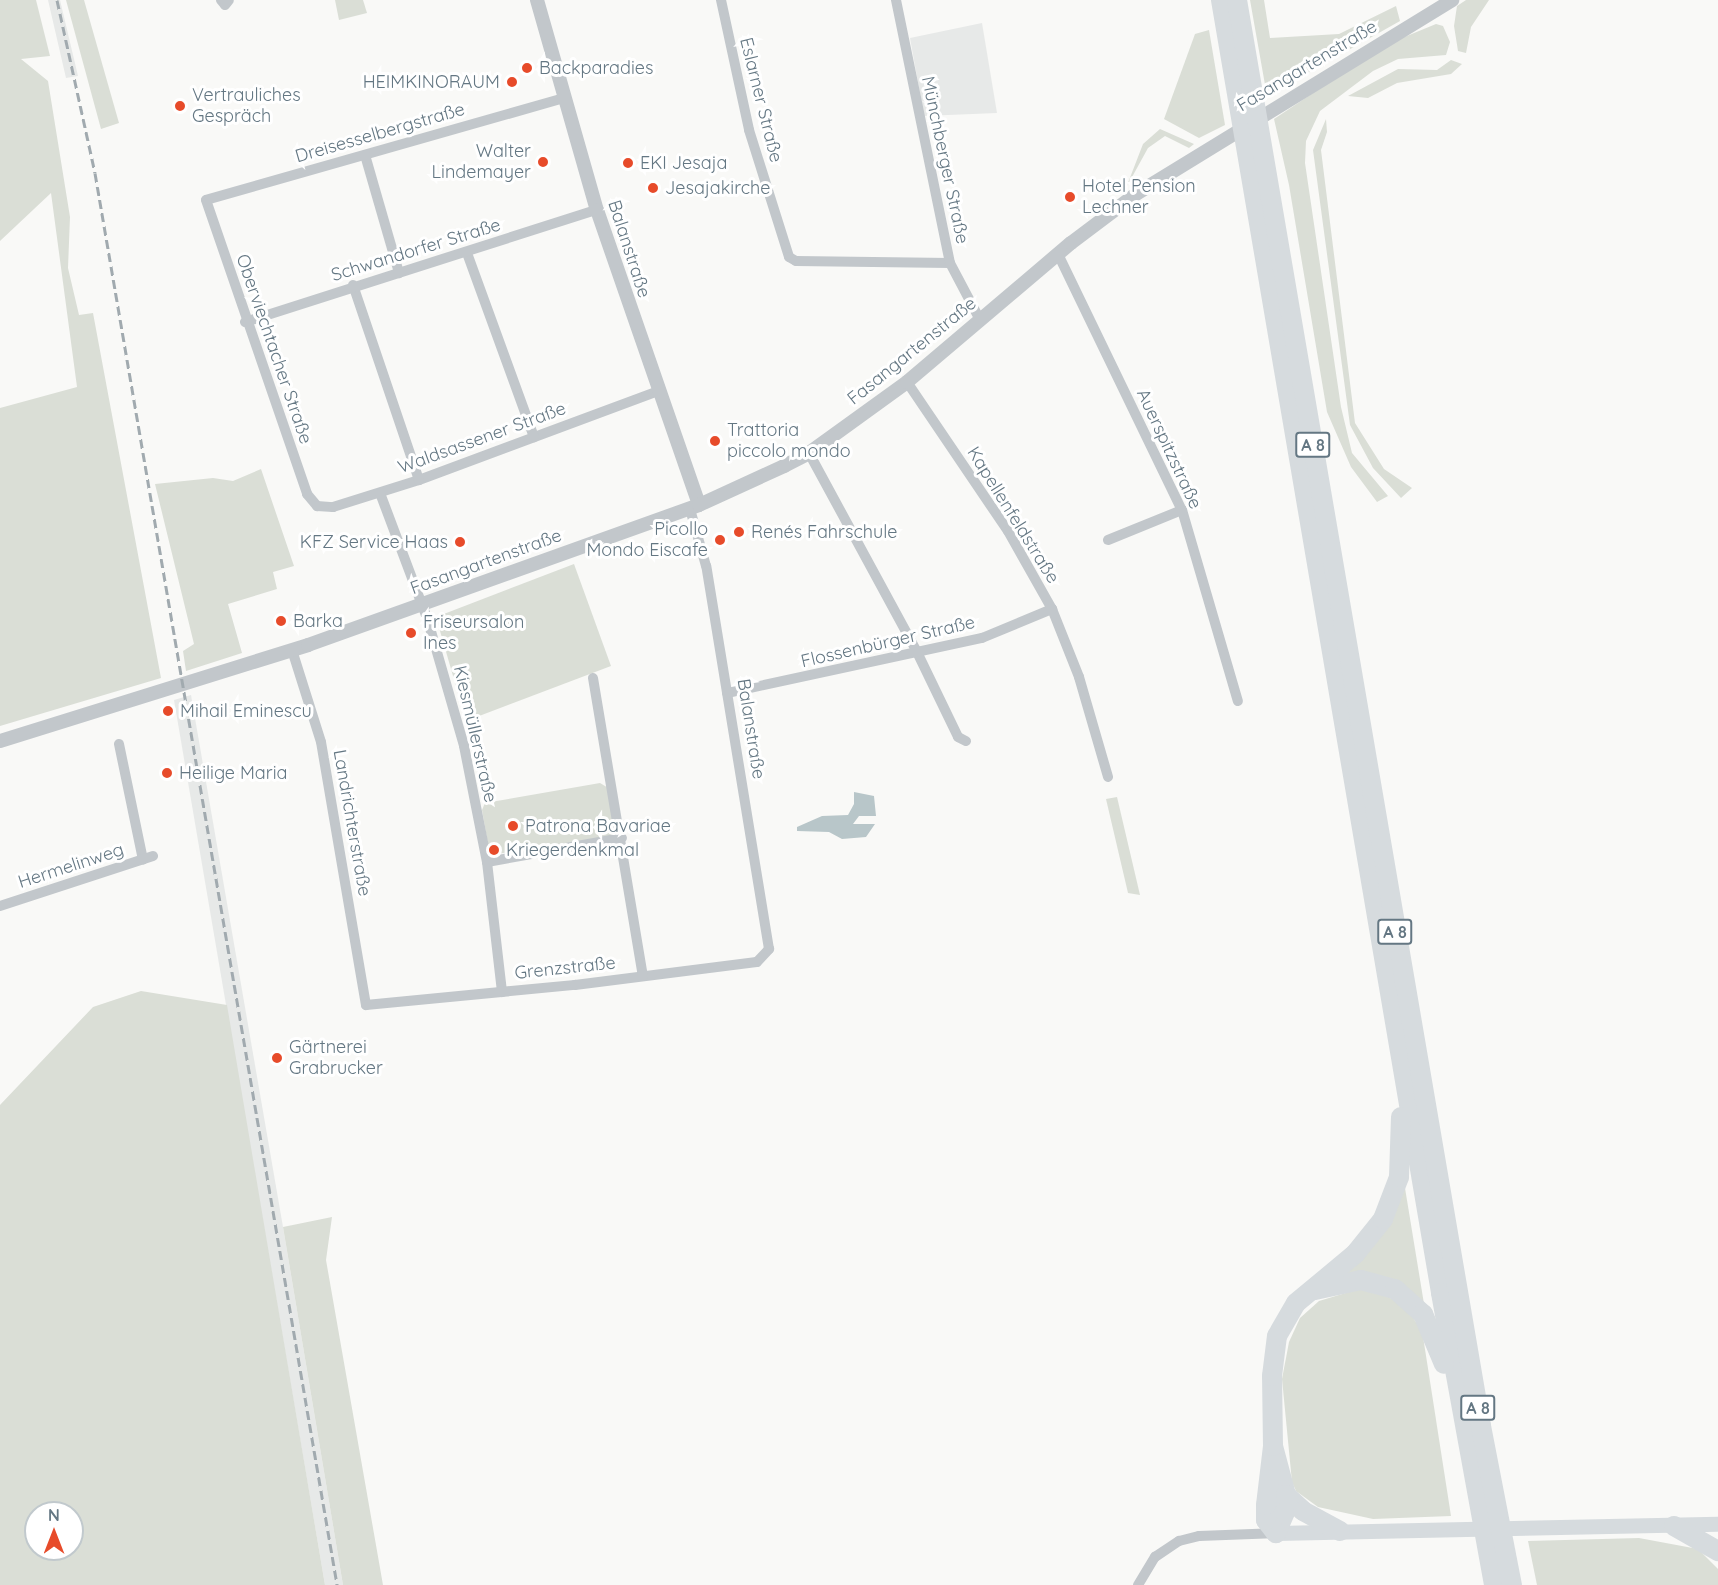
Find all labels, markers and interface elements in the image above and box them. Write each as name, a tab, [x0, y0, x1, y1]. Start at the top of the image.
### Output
street label: Fasangartenstraße	[1233, 16, 1381, 116]
street label: Eslarner Straße	[735, 35, 787, 165]
place label: Backparadies	[539, 57, 653, 79]
marker: Backparadies	[520, 61, 534, 75]
place label: HEIMKINORAUM	[363, 71, 500, 93]
street label: Münchberger Straße	[917, 74, 973, 246]
marker: HEIMKINORAUM	[505, 75, 519, 89]
place label: Vertrauliches Gespräch	[192, 85, 301, 128]
street label: Dreisesselbergstraße	[293, 98, 467, 168]
marker: Vertrauliches Gespräch	[173, 99, 187, 113]
place label: Walter Lindemayer	[432, 141, 531, 184]
place label: EKI Jesaja	[640, 152, 728, 174]
marker: Walter Lindemayer	[536, 155, 550, 169]
marker: EKI Jesaja	[621, 156, 635, 170]
place label: Hotel Pension Lechner	[1082, 176, 1196, 219]
place label: Jesajakirche	[665, 177, 770, 199]
marker: Jesajakirche	[646, 181, 660, 195]
marker: Hotel Pension Lechner	[1063, 190, 1077, 204]
street label: Balanstraße	[603, 197, 655, 301]
street label: Schwandorfer Straße	[329, 214, 503, 286]
street label: Oberviechtacher Straße	[231, 251, 317, 447]
street label: Fasangartenstraße	[843, 292, 981, 410]
street label: Auerspitzstraße	[1132, 386, 1206, 512]
street label: Waldsassener Straße	[395, 398, 569, 478]
place label: Trattoria piccolo mondo	[727, 420, 850, 462]
road number: A 8	[1295, 432, 1331, 458]
marker: Trattoria piccolo mondo	[708, 434, 722, 448]
street label: Kapellenfeldstraße	[962, 443, 1064, 587]
place label: Picollo Mondo Eiscafe	[586, 519, 708, 562]
place label: Renés Fahrschule	[751, 521, 897, 543]
street label: Fasangartenstraße	[407, 525, 565, 599]
marker: Renés Fahrschule	[732, 525, 746, 539]
place label: KFZ Service Haas	[300, 531, 448, 553]
marker: Picollo Mondo Eiscafe	[713, 533, 727, 547]
marker: KFZ Service Haas	[453, 535, 467, 549]
place label: Barka	[293, 610, 343, 632]
street label: Flossenbürger Straße	[799, 611, 977, 673]
place label: Friseursalon Ines	[423, 612, 524, 654]
marker: Barka	[274, 614, 288, 628]
marker: Friseursalon Ines	[404, 626, 418, 640]
street label: Kiesmüllerstraße	[449, 664, 501, 804]
street label: Balanstraße	[732, 677, 770, 781]
place label: Mihail Eminescu	[180, 700, 312, 722]
marker: Mihail Eminescu	[161, 704, 175, 718]
street label: Landrichterstraße	[328, 748, 376, 898]
place label: Heilige Maria	[179, 762, 287, 784]
marker: Heilige Maria	[160, 766, 174, 780]
place label: Patrona Bavariae	[525, 815, 671, 837]
marker: Patrona Bavariae	[506, 819, 520, 833]
street label: Hermelinweg	[15, 839, 127, 893]
place label: Kriegerdenkmal	[506, 839, 639, 861]
marker: Kriegerdenkmal	[487, 843, 501, 857]
road number: A 8	[1377, 919, 1413, 945]
street label: Grenzstraße	[513, 952, 617, 984]
place label: Gärtnerei Grabrucker	[289, 1037, 383, 1080]
marker: Gärtnerei Grabrucker	[270, 1051, 284, 1065]
road number: A 8	[1460, 1395, 1496, 1421]
north arrow	[24, 1501, 84, 1561]
text: N	[48, 1505, 60, 1525]

